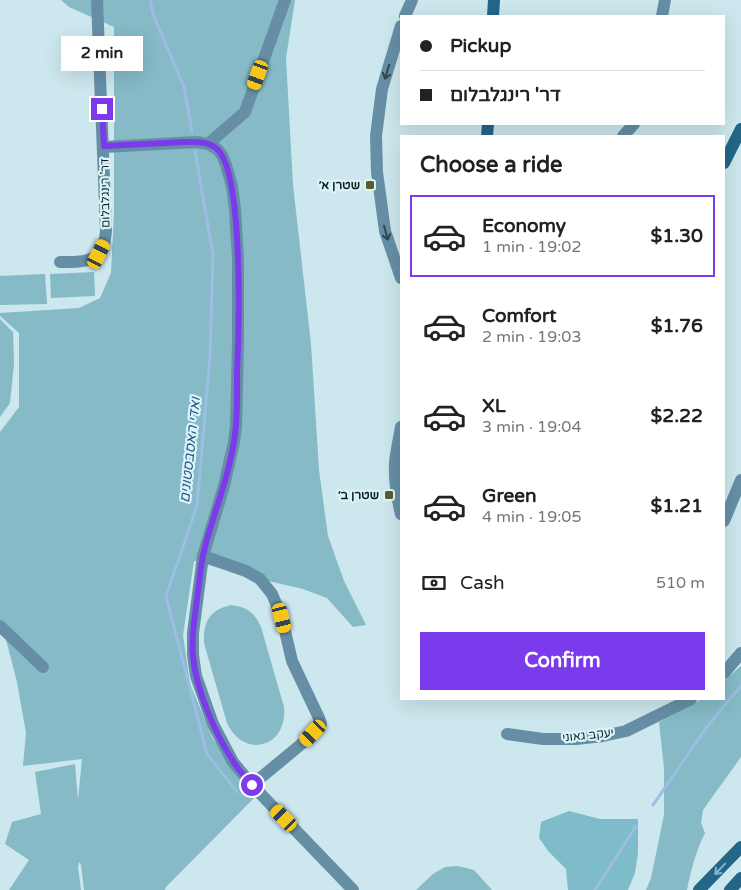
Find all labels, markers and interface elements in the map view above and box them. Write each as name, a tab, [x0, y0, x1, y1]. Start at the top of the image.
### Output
text: Pickup	[450, 35, 511, 57]
callout: 2 min	[61, 36, 143, 72]
text: 2 min	[81, 43, 123, 63]
car	[245, 58, 270, 92]
one-way arrow	[382, 64, 391, 80]
text: דר' רינגלבלום	[450, 84, 561, 106]
route end	[91, 98, 113, 120]
text: Choose a ride	[420, 152, 563, 178]
street label: דר' רינגלבלום	[97, 158, 113, 228]
place label: שטרן א׳	[319, 178, 360, 192]
marker: שטרן א׳	[364, 179, 376, 191]
icon: car	[422, 214, 467, 259]
text: Economy	[482, 215, 566, 237]
one-way arrow	[382, 225, 392, 241]
text: $1.30	[651, 225, 703, 247]
car	[85, 237, 112, 271]
text: 1 min · 19:02	[482, 237, 581, 257]
icon: car	[422, 304, 467, 349]
text: Comfort	[482, 305, 556, 327]
text: $1.76	[651, 315, 703, 337]
text: 2 min · 19:03	[482, 327, 581, 347]
icon: car	[422, 394, 467, 439]
water label: ואדי האסבסטונים	[176, 395, 204, 504]
text: XL	[482, 395, 506, 417]
text: $2.22	[651, 405, 703, 427]
text: 3 min · 19:04	[482, 417, 581, 437]
icon: car	[422, 484, 467, 529]
text: Green	[482, 485, 536, 507]
place label: שטרן ב׳	[338, 488, 379, 502]
marker: שטרן ב׳	[383, 489, 395, 501]
text: $1.21	[651, 495, 703, 517]
text: 4 min · 19:05	[482, 507, 581, 527]
icon: cash	[420, 569, 448, 597]
text: Cash	[460, 572, 505, 594]
text: 510 m	[656, 573, 705, 593]
car	[271, 602, 292, 634]
button: Confirm	[420, 632, 705, 690]
car	[297, 717, 328, 749]
street label: יעקב גאוני	[562, 725, 614, 745]
route start	[241, 774, 263, 796]
car	[268, 802, 299, 834]
one-way arrow	[714, 863, 726, 875]

